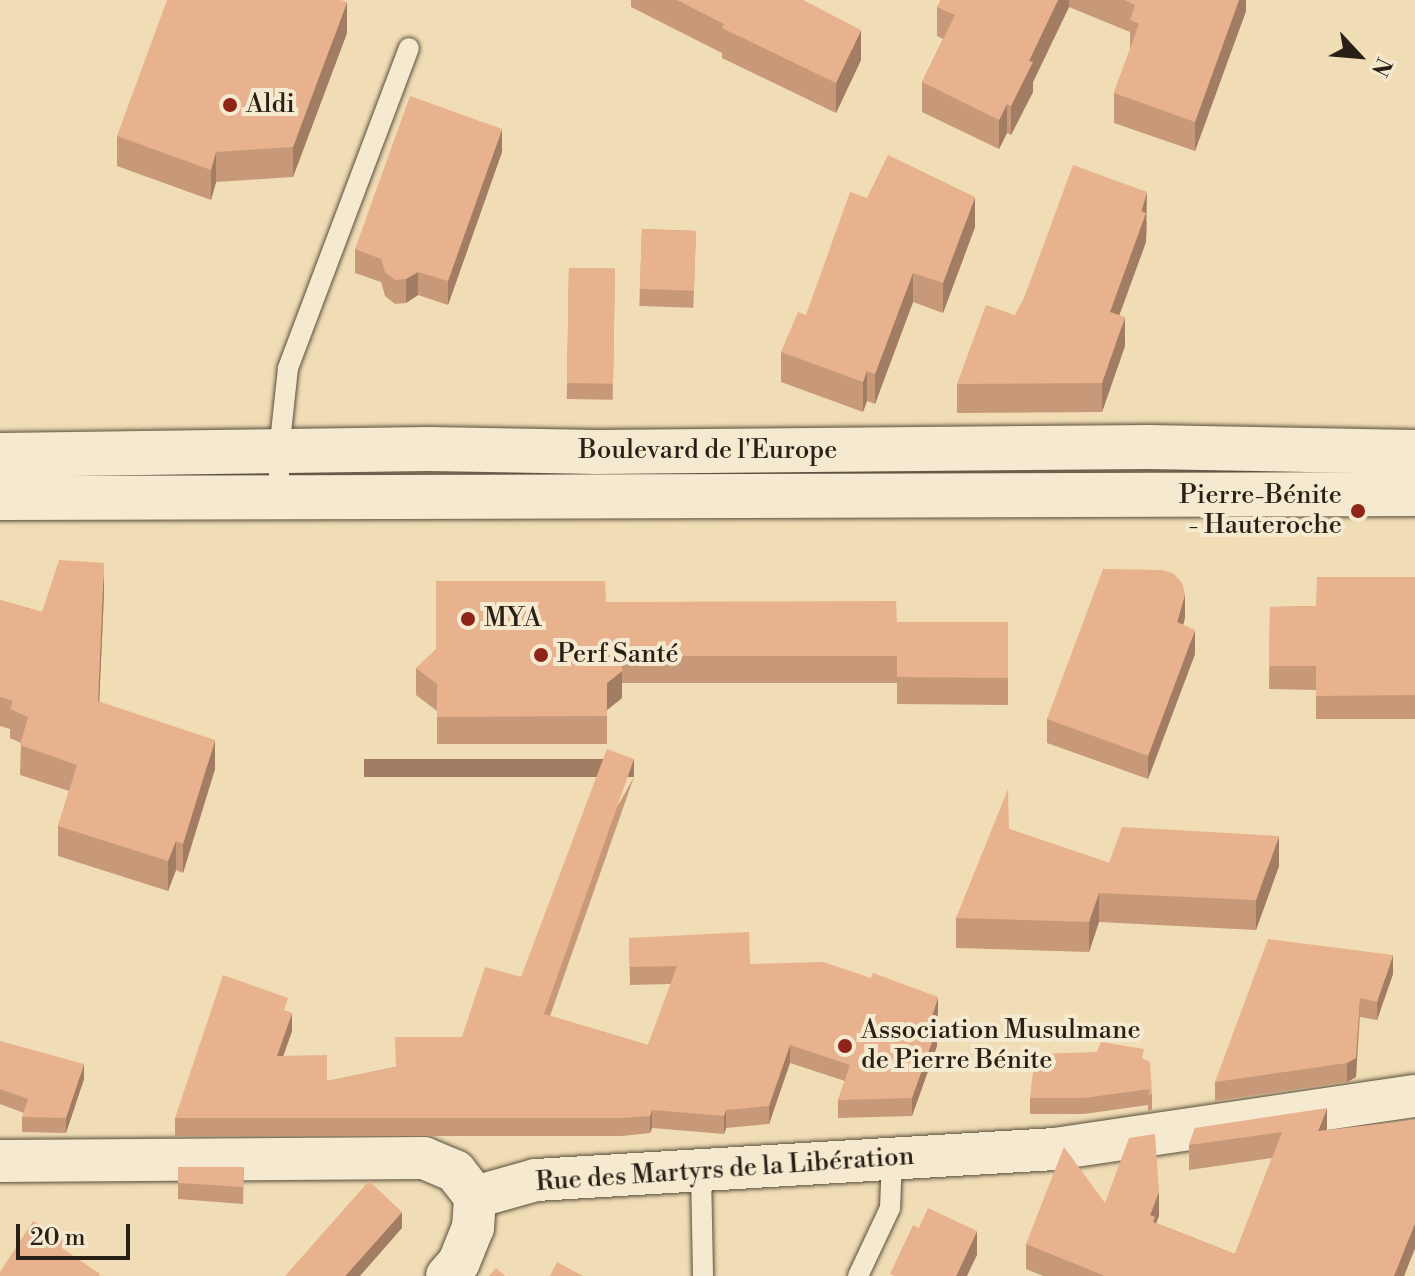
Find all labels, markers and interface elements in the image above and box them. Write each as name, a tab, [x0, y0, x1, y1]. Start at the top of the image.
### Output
north arrow	[1319, 16, 1399, 96]
text: N	[1365, 53, 1397, 80]
place label: Aldi	[246, 89, 295, 121]
marker: Aldi	[221, 96, 239, 114]
street label: Boulevard de l'Europe	[579, 435, 837, 467]
place label: Pierre-Bénite - Hauteroche	[1179, 480, 1342, 542]
marker: Pierre-Bénite - Hauteroche	[1349, 502, 1367, 520]
place label: MYA	[484, 603, 542, 635]
marker: MYA	[459, 610, 477, 628]
place label: Perf Santé	[557, 639, 679, 671]
marker: Perf Santé	[532, 646, 550, 664]
place label: Association Musulmane de Pierre Bénite	[861, 1015, 1141, 1076]
marker: Association Musulmane de Pierre Bénite	[836, 1037, 854, 1055]
street label: Rue des Martyrs de la Libération	[535, 1141, 915, 1199]
scale bar	[20, 1208, 134, 1258]
text: 20 m	[30, 1223, 86, 1253]

